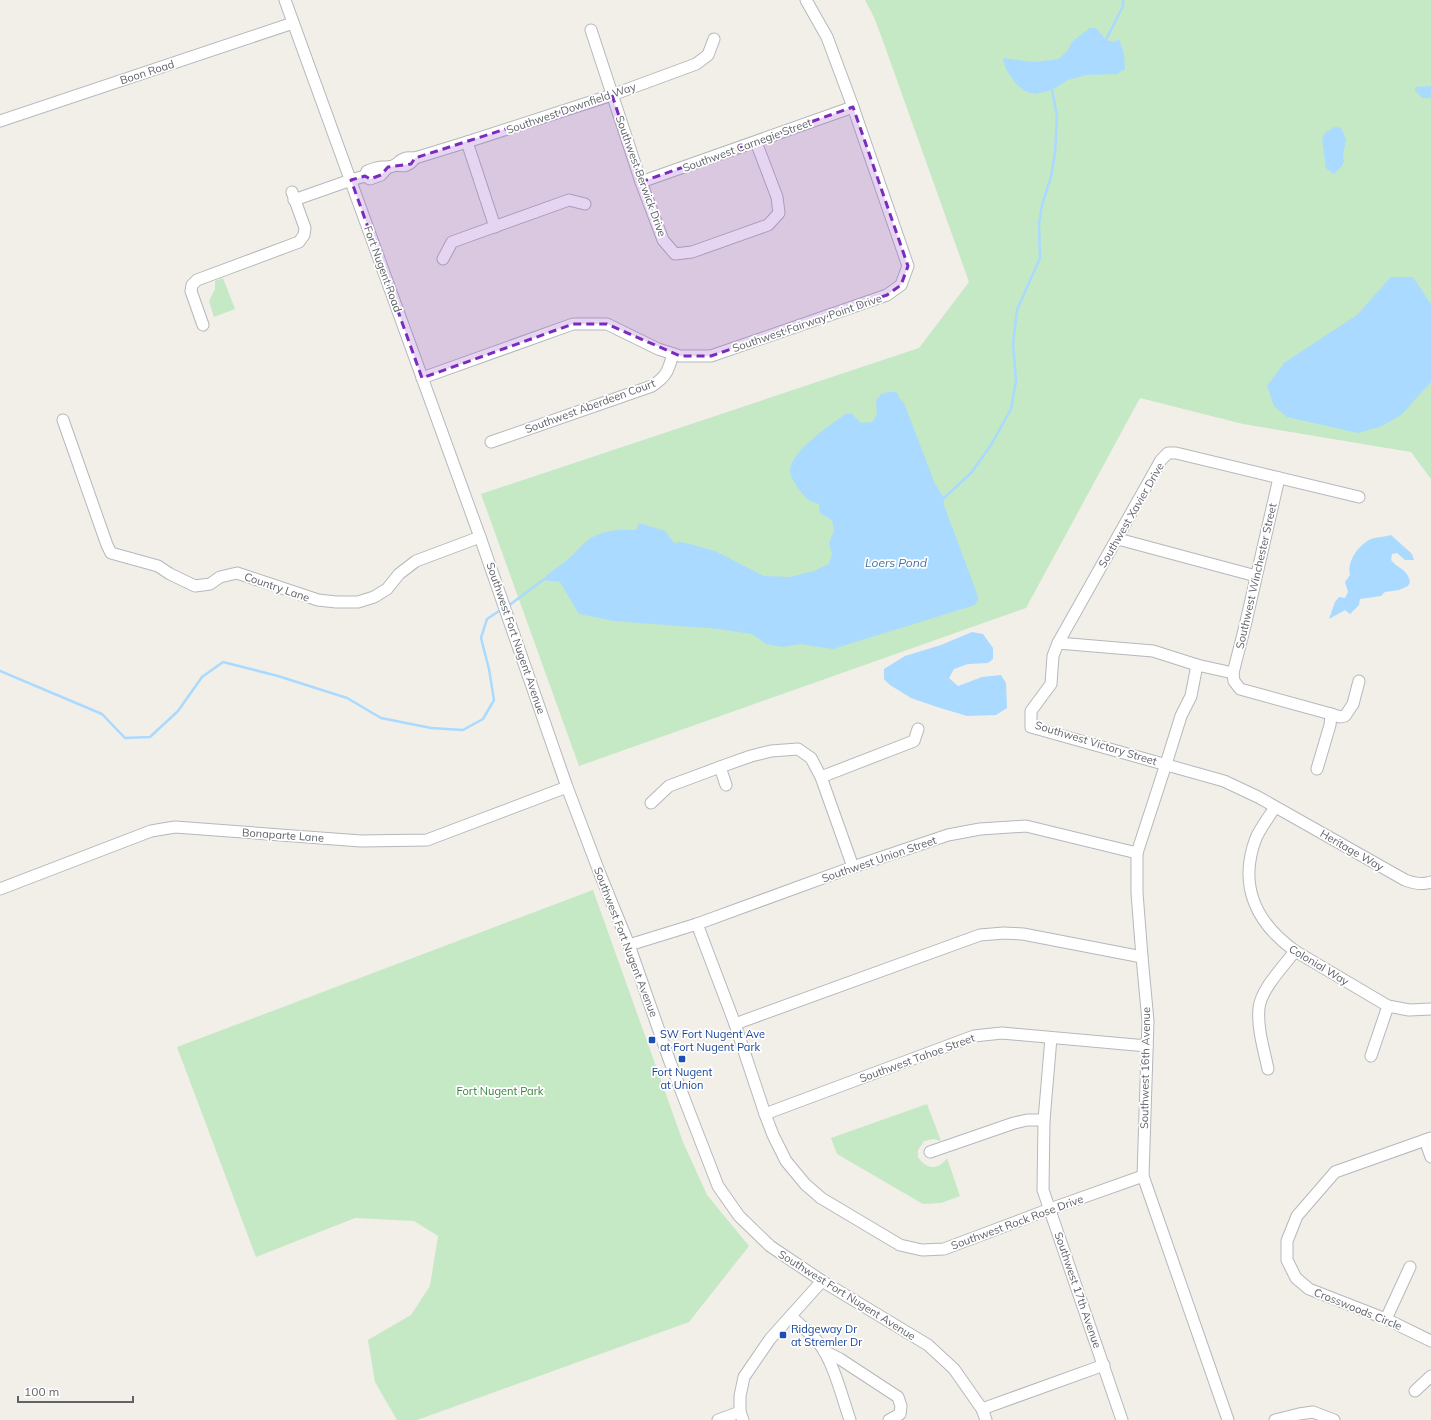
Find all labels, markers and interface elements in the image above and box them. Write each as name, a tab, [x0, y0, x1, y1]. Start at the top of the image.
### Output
street label: Boon Road	[118, 57, 176, 87]
street label: Southwest Downfield Way	[504, 79, 638, 137]
street label: Southwest Berwick Drive	[613, 114, 669, 238]
street label: Southwest Carnegie Street	[681, 115, 814, 175]
street label: Fort Nugent Road	[361, 224, 405, 314]
street label: Southwest Fairway Point Drive	[730, 291, 884, 355]
street label: Southwest Aberdeen Court	[523, 376, 657, 436]
street label: Southwest Xavier Drive	[1095, 460, 1167, 570]
street label: Southwest Winchester Street	[1232, 502, 1280, 650]
water label: Loers Pond	[865, 555, 928, 570]
street label: Southwest Fort Nugent Avenue	[483, 560, 549, 716]
street label: Country Lane	[243, 569, 311, 605]
street label: Southwest Victory Street	[1033, 718, 1159, 768]
street label: Bonaparte Lane	[242, 825, 324, 845]
street label: Heritage Way	[1318, 826, 1386, 874]
street label: Southwest Union Street	[820, 833, 938, 885]
street label: Southwest Fort Nugent Avenue	[591, 865, 661, 1019]
street label: Colonial Way	[1286, 942, 1352, 988]
street label: Southwest 16th Avenue	[1137, 1007, 1153, 1129]
place label: SW Fort Nugent Ave at Fort Nugent Park	[660, 1027, 765, 1054]
street label: Southwest Tahoe Street	[857, 1031, 977, 1085]
marker: SW Fort Nugent Ave at Fort Nugent Park	[647, 1035, 657, 1045]
marker: Fort Nugent at Union	[677, 1054, 687, 1064]
place label: Fort Nugent at Union	[652, 1065, 713, 1092]
park label: Fort Nugent Park	[457, 1084, 544, 1098]
street label: Southwest Rock Rose Drive	[949, 1192, 1085, 1252]
street label: Southwest 17th Avenue	[1052, 1230, 1104, 1350]
street label: Southwest Fort Nugent Avenue	[776, 1247, 918, 1343]
street label: Crosswoods Circle	[1312, 1285, 1404, 1333]
place label: Ridgeway Dr at Stremler Dr	[791, 1322, 862, 1349]
marker: Ridgeway Dr at Stremler Dr	[778, 1330, 788, 1340]
scale bar	[18, 1378, 133, 1404]
text: 100 m	[24, 1384, 59, 1399]

